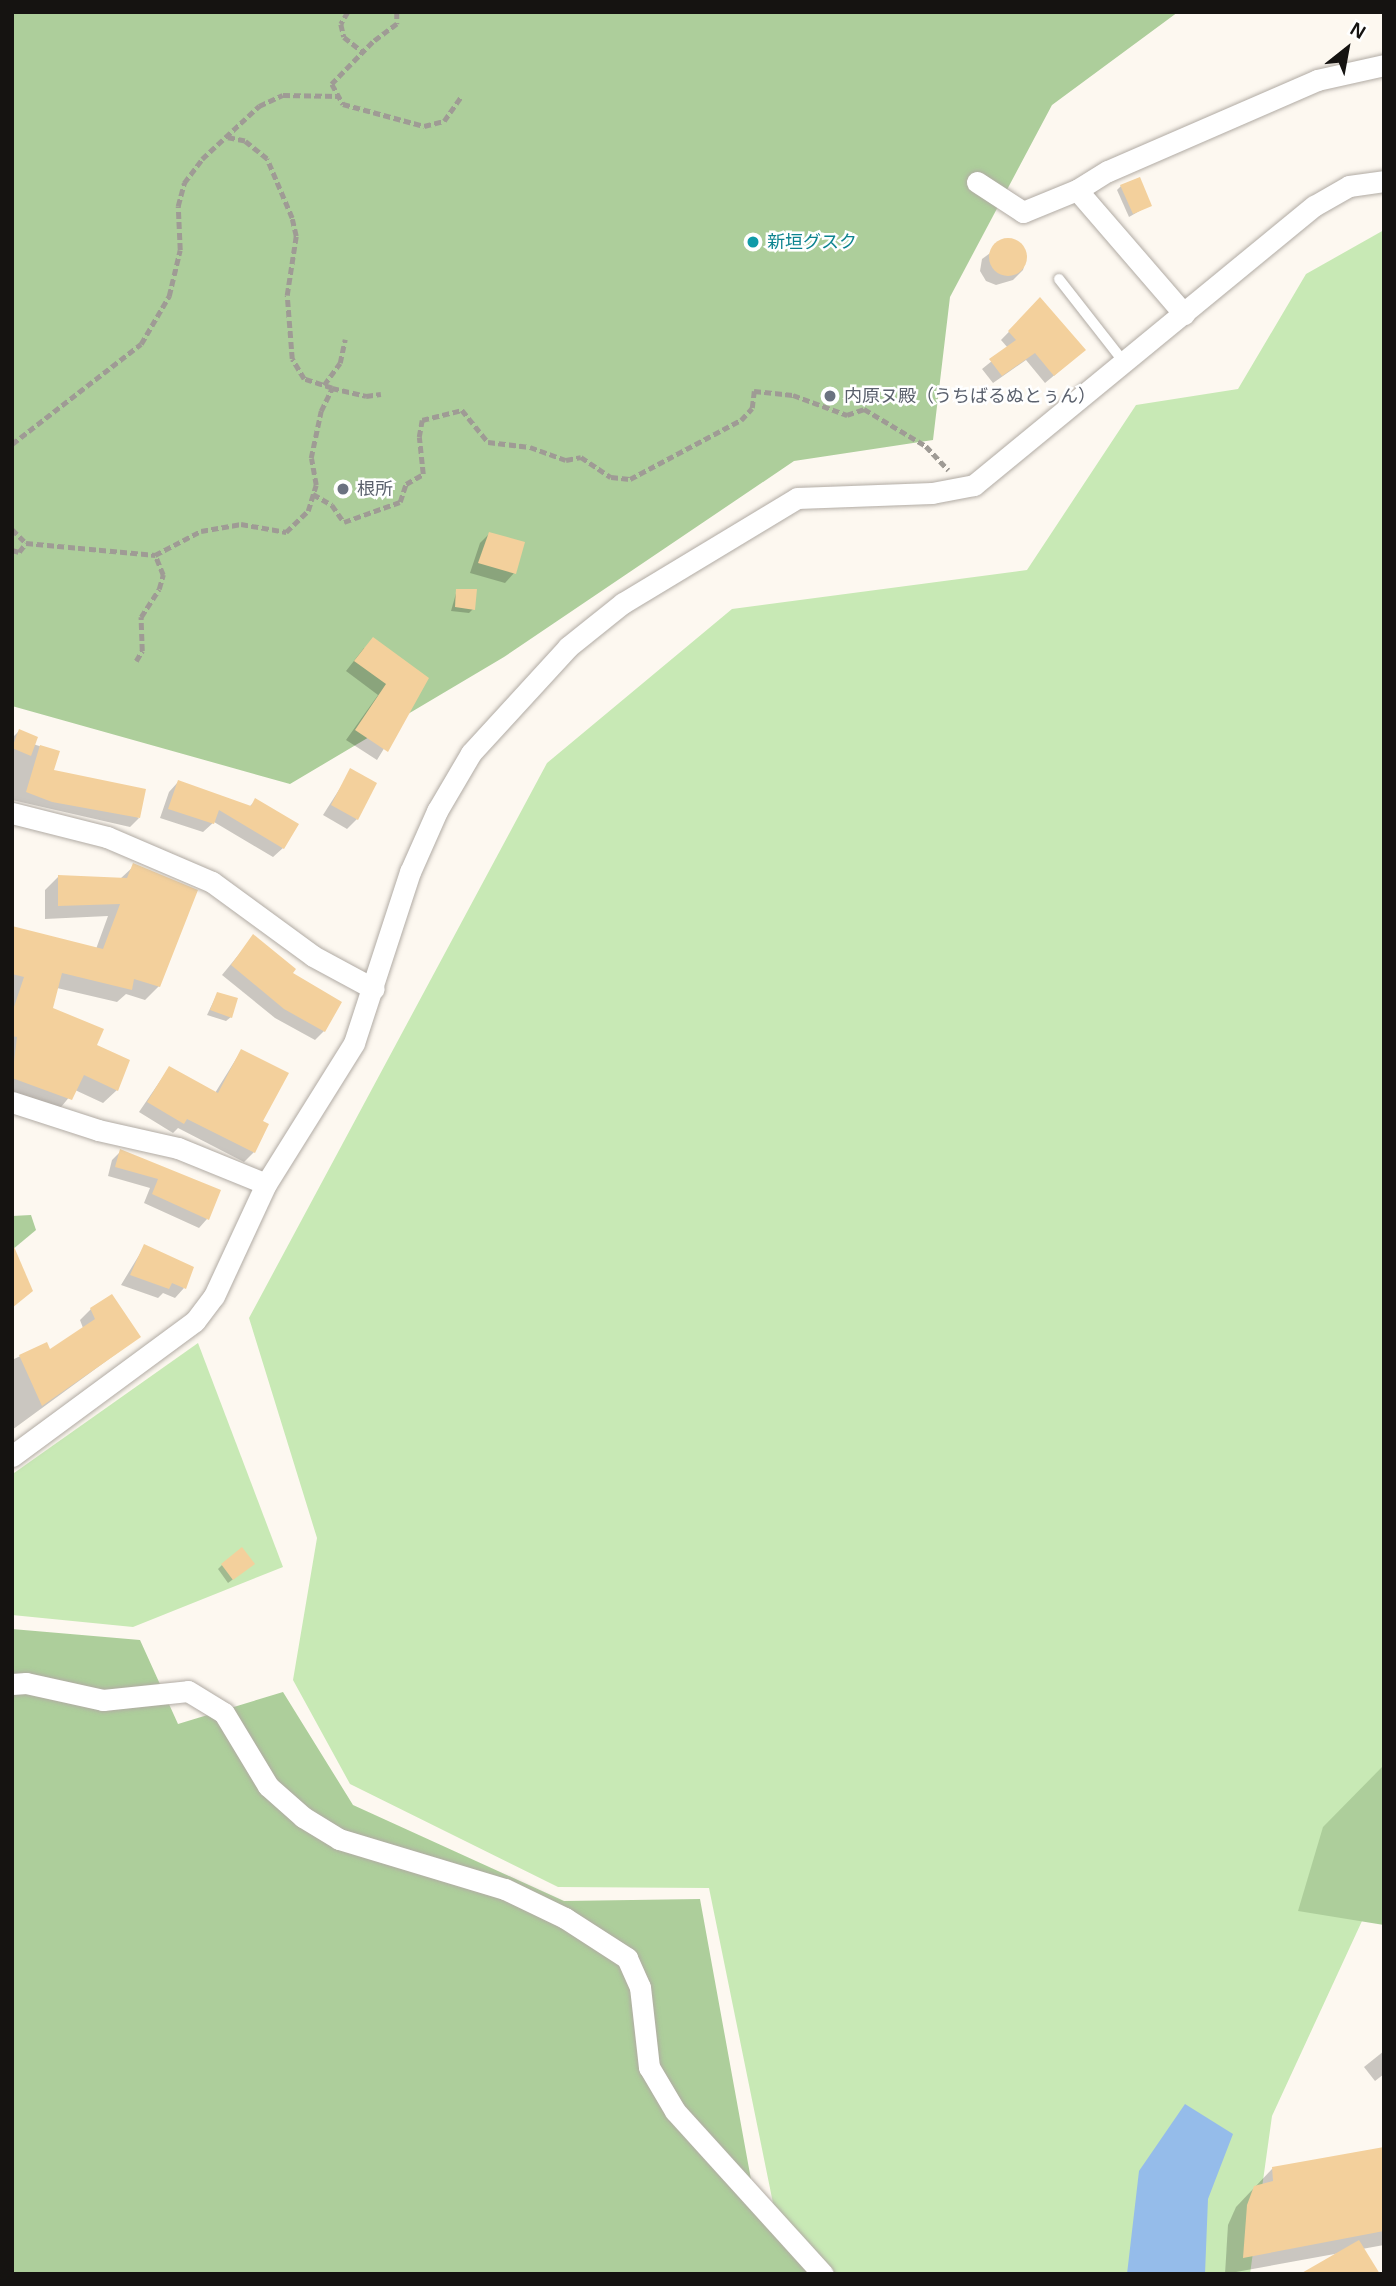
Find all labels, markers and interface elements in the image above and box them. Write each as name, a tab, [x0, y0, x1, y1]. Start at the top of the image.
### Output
north arrow	[1312, 14, 1382, 84]
text: N	[1347, 18, 1369, 43]
place label: 新垣グスク	[767, 231, 857, 253]
marker: 新垣グスク	[745, 234, 761, 250]
place label: 内原ヌ殿（うちばるぬとぅん）	[844, 385, 1096, 407]
marker: 内原ヌ殿（うちばるぬとぅん）	[822, 388, 838, 404]
place label: 根所	[357, 478, 393, 500]
marker: 根所	[335, 481, 351, 497]

